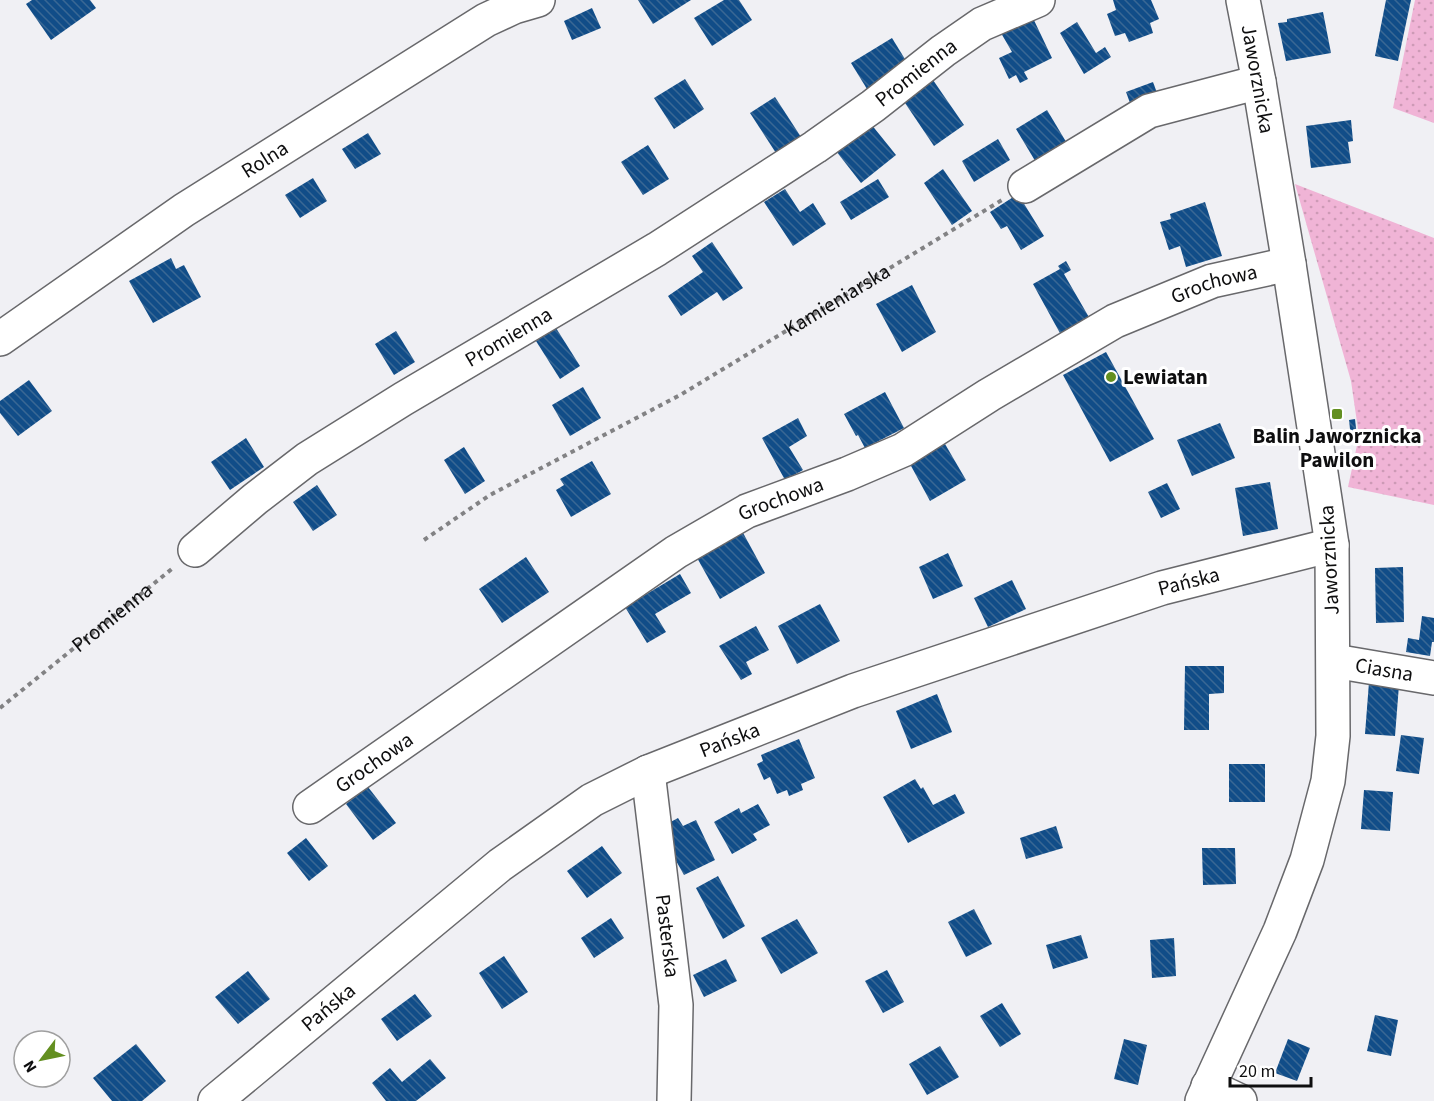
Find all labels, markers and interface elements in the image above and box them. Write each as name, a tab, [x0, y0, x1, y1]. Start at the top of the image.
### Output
street label: Jaworznicka	[1234, 22, 1282, 136]
street label: Promienna	[868, 31, 963, 114]
street label: Rolna	[235, 133, 294, 185]
street label: Kamieniarska	[778, 256, 896, 344]
street label: Grochowa	[1166, 256, 1260, 311]
street label: Promienna	[459, 299, 558, 374]
place label: Lewiatan	[1123, 362, 1208, 392]
marker: Lewiatan	[1104, 370, 1118, 384]
marker: Balin Jaworznicka Pawilon	[1330, 407, 1344, 421]
place label: Balin Jaworznicka Pawilon	[1252, 421, 1422, 475]
street label: Grochowa	[732, 469, 828, 528]
street label: Jaworznicka	[1311, 504, 1347, 616]
street label: Pańska	[1155, 559, 1223, 603]
street label: Promienna	[65, 575, 159, 660]
street label: Ciasna	[1353, 650, 1416, 689]
street label: Pańska	[695, 714, 764, 765]
street label: Grochowa	[329, 725, 419, 800]
street label: Pasterska	[648, 892, 688, 979]
street label: Pańska	[295, 976, 362, 1039]
north arrow	[12, 1029, 72, 1089]
scale bar	[1230, 1050, 1311, 1088]
text: N	[18, 1056, 42, 1077]
text: 20 m	[1239, 1059, 1275, 1084]

